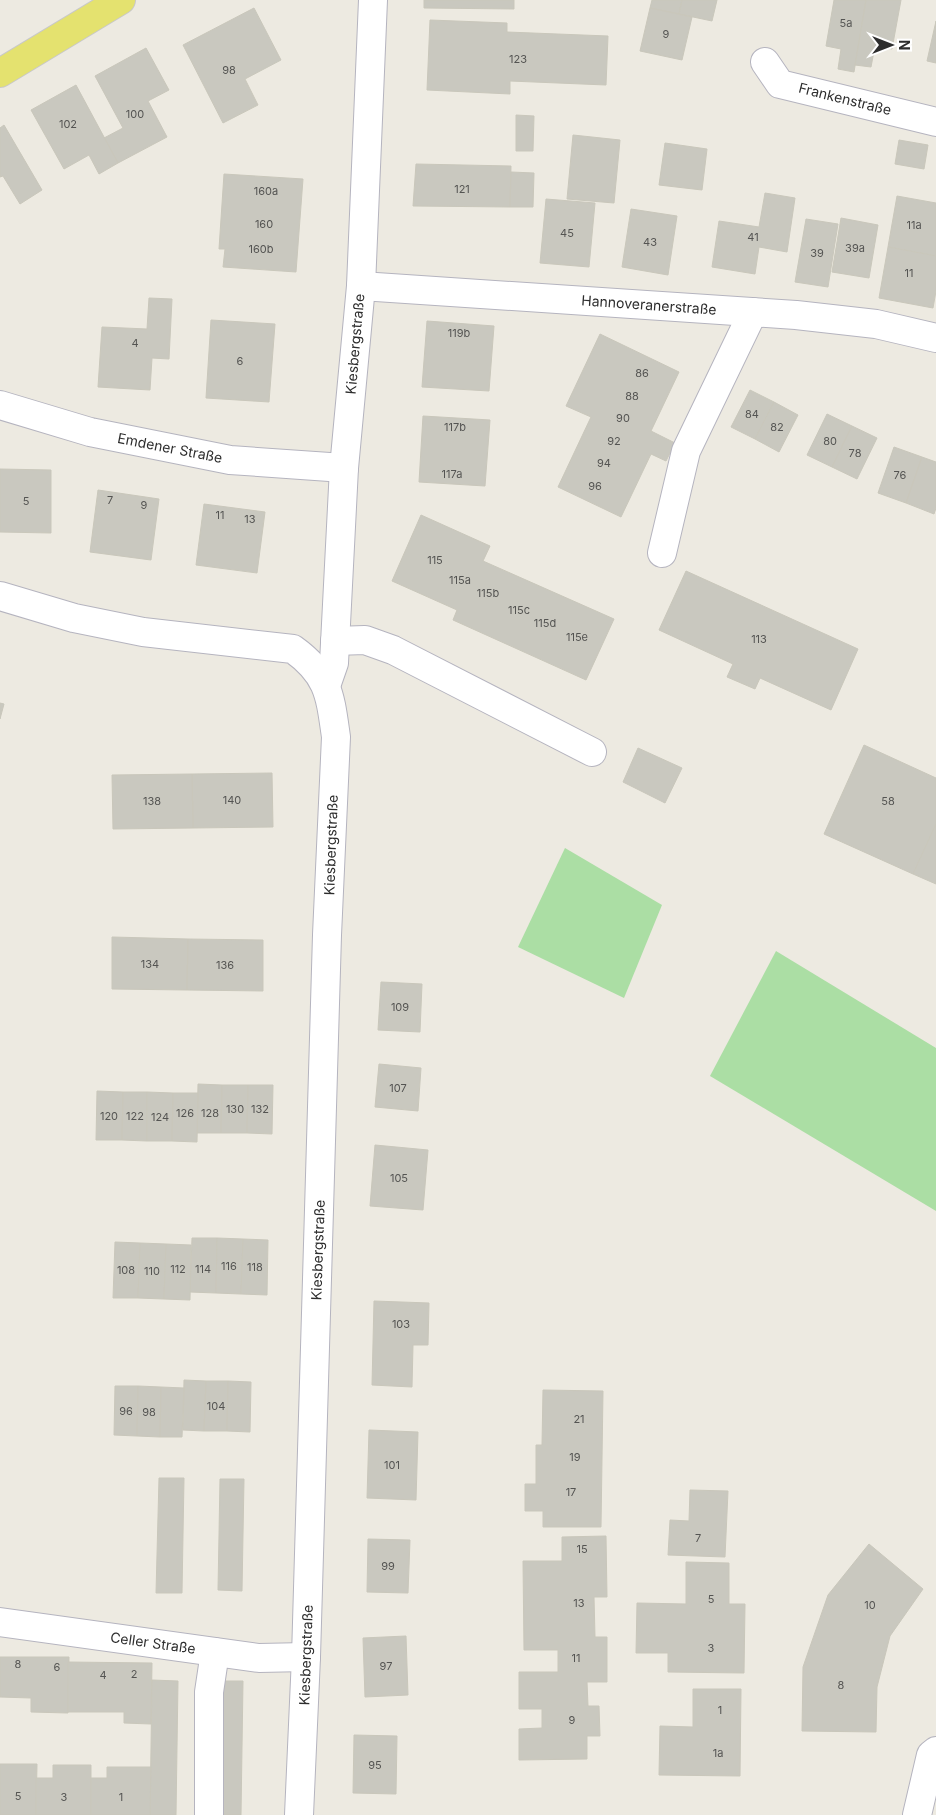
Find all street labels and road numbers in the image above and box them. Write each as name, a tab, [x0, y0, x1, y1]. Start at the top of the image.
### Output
street label: Frankenstraße	[797, 79, 893, 118]
street label: Hannoveranerstraße	[581, 291, 717, 318]
street label: Kiesbergstraße	[342, 293, 367, 395]
street label: Emdener Straße	[116, 429, 224, 466]
street label: Kiesbergstraße	[320, 794, 341, 896]
street label: Kiesbergstraße	[307, 1199, 328, 1301]
street label: Kiesbergstraße	[295, 1604, 316, 1706]
street label: Celler Straße	[109, 1628, 197, 1657]

